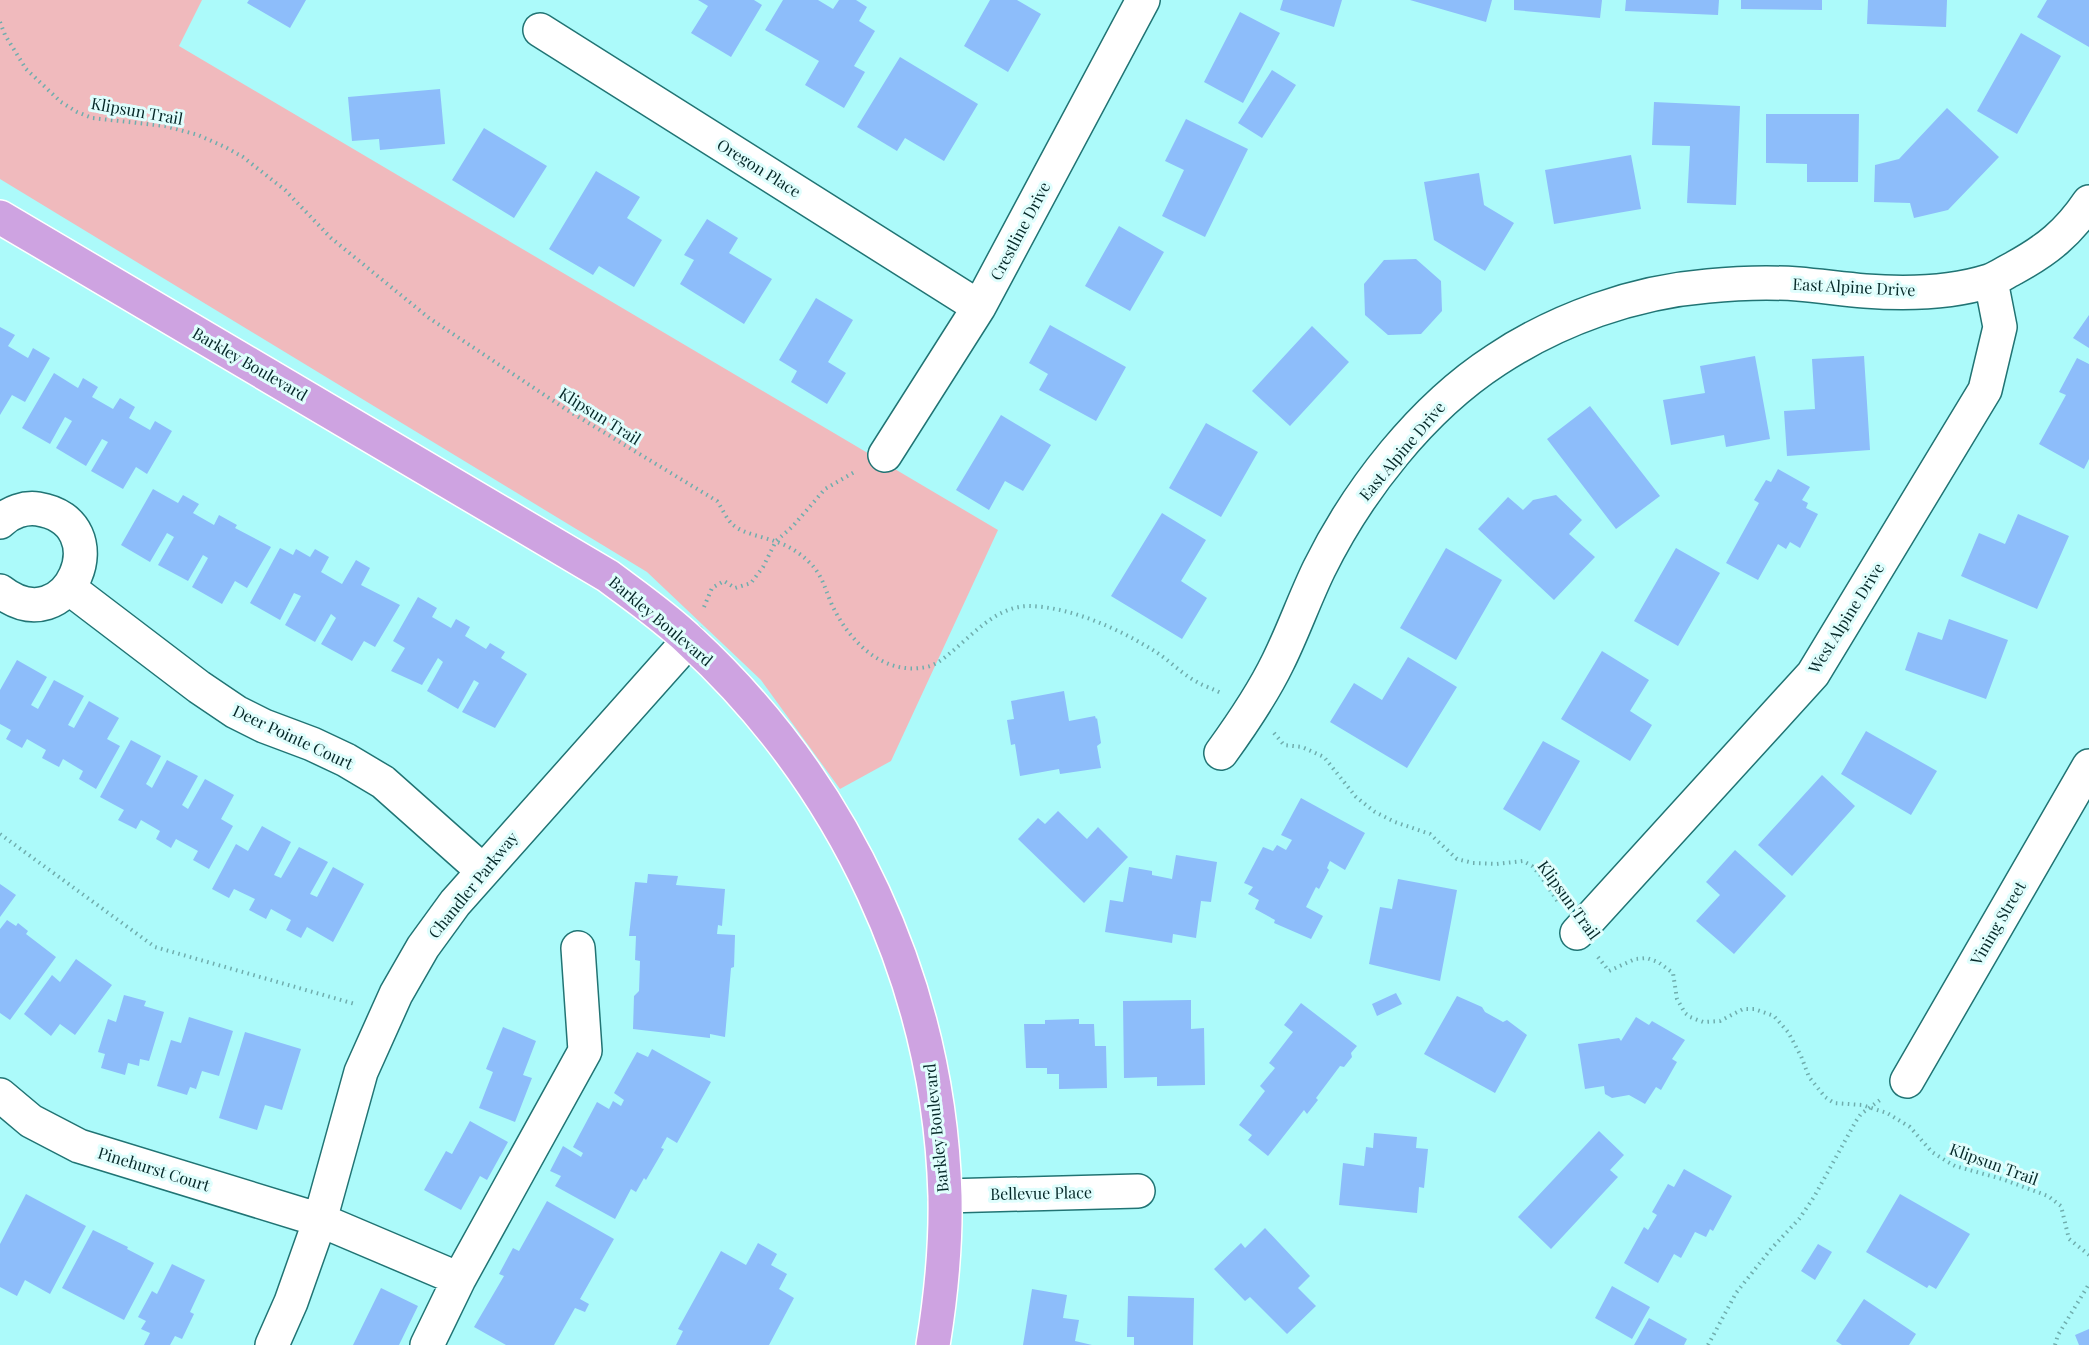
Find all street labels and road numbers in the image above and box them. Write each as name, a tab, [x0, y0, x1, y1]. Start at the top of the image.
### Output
street label: Klipsun Trail	[90, 92, 185, 129]
street label: Oregon Place	[713, 134, 805, 202]
street label: Crestline Drive	[985, 178, 1054, 284]
street label: East Alpine Drive	[1792, 273, 1916, 300]
street label: Barkley Boulevard	[189, 322, 311, 405]
street label: Klipsun Trail	[555, 382, 646, 449]
street label: East Alpine Drive	[1354, 397, 1449, 505]
street label: West Alpine Drive	[1803, 558, 1888, 678]
street label: Barkley Boulevard	[605, 571, 718, 670]
street label: Deer Pointe Court	[230, 699, 357, 774]
street label: Chandler Parkway	[423, 827, 522, 942]
street label: Klipsun Trail	[1534, 856, 1605, 944]
street label: Vining Street	[1965, 877, 2030, 969]
street label: Barkley Boulevard	[918, 1063, 953, 1193]
street label: Klipsun Trail	[1947, 1138, 2042, 1189]
street label: Pinehurst Court	[96, 1142, 213, 1196]
street label: Bellevue Place	[990, 1181, 1092, 1204]

